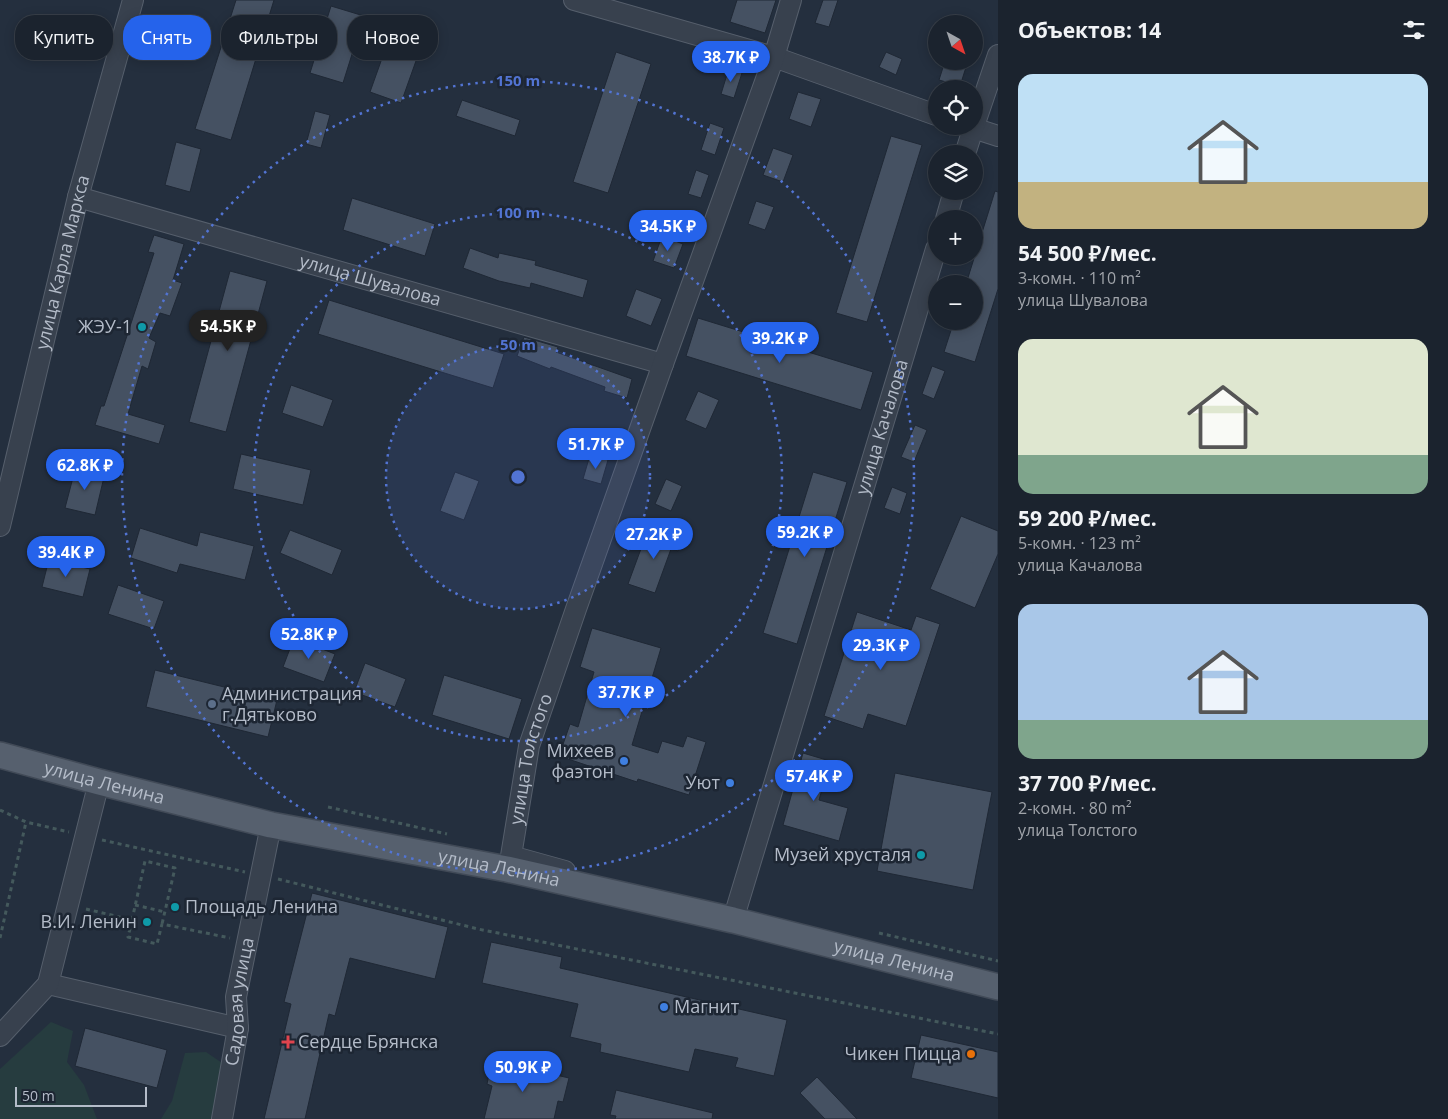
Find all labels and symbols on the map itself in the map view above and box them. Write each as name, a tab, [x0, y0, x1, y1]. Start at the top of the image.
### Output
north arrow	[928, 15, 982, 70]
pin: 38.7K ₽	[685, 41, 777, 83]
text: 150 m	[496, 70, 540, 90]
street label: улица Карла Маркса	[29, 172, 95, 352]
text: 100 m	[496, 202, 540, 222]
pin: 34.5K ₽	[622, 210, 714, 252]
street label: улица Шувалова	[297, 248, 444, 311]
pin: 54.5K ₽	[182, 310, 274, 352]
place label: ЖЭУ-1	[78, 314, 132, 338]
marker: ЖЭУ-1	[136, 321, 148, 333]
pin: 39.2K ₽	[734, 322, 826, 364]
text: 50 m	[500, 334, 536, 354]
street label: улица Качалова	[849, 356, 913, 497]
pin: 51.7K ₽	[550, 428, 642, 470]
pin: 62.8K ₽	[39, 448, 131, 491]
centre of rings	[509, 468, 527, 486]
pin: 59.2K ₽	[759, 516, 851, 558]
pin: 27.2K ₽	[608, 518, 700, 560]
pin: 39.4K ₽	[20, 536, 112, 578]
pin: 52.8K ₽	[263, 618, 355, 660]
pin: 29.3K ₽	[835, 628, 927, 671]
pin: 37.7K ₽	[580, 676, 672, 718]
place label: Администрация г.Дятьково	[222, 681, 362, 726]
street label: улица Толстого	[503, 690, 557, 826]
marker: Администрация г.Дятьково	[206, 698, 218, 710]
place label: Михеев фаэтон	[546, 738, 614, 783]
street label: улица Ленина	[42, 755, 167, 809]
marker: Михеев фаэтон	[618, 755, 630, 767]
pin: 57.4K ₽	[768, 760, 860, 802]
place label: Уют	[685, 770, 721, 794]
marker: Уют	[724, 777, 736, 789]
place label: Музей хрусталя	[774, 842, 911, 866]
street label: улица Ленина	[436, 843, 562, 892]
marker: Музей хрусталя	[915, 849, 927, 861]
place label: Площадь Ленина	[185, 894, 338, 918]
marker: Площадь Ленина	[169, 901, 181, 913]
place label: В.И. Ленин	[41, 909, 137, 933]
marker: В.И. Ленин	[141, 916, 153, 928]
street label: улица Ленина	[832, 933, 957, 987]
street label: Садовая улица	[219, 935, 259, 1068]
place label: Магнит	[674, 994, 740, 1018]
marker: Магнит	[658, 1001, 670, 1013]
place label: Сердце Брянска	[298, 1029, 438, 1053]
marker: Сердце Брянска	[282, 1036, 294, 1048]
place label: Чикен Пицца	[845, 1041, 961, 1065]
marker: Чикен Пицца	[965, 1048, 977, 1060]
pin: 50.9K ₽	[477, 1050, 569, 1093]
scale bar	[15, 1084, 148, 1107]

